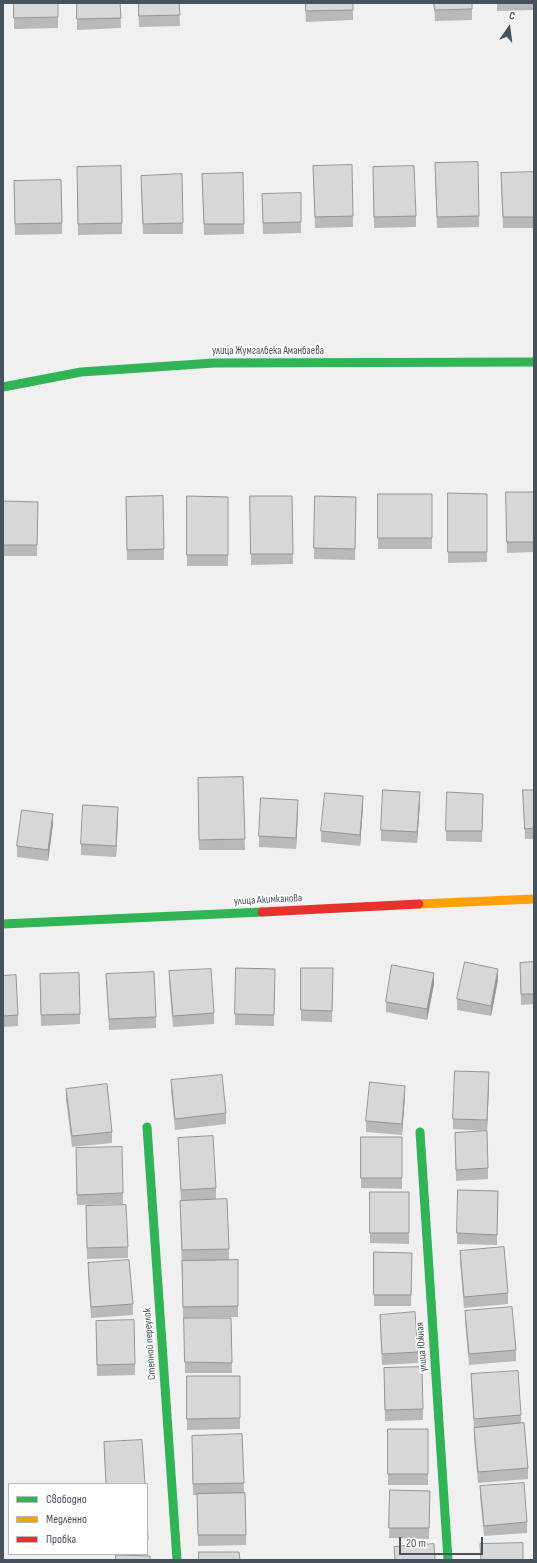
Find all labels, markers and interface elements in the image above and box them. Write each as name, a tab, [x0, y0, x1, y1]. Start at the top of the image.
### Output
north arrow	[489, 8, 529, 48]
text: С	[508, 9, 516, 23]
street label: улица Жумгалбека Аманбаева	[212, 344, 324, 358]
street label: улица Акимканова	[233, 892, 303, 908]
street label: Степной переулок	[141, 1308, 159, 1380]
street label: улица Южная	[414, 1322, 430, 1372]
legend	[8, 1483, 148, 1555]
text: Свободно	[46, 1492, 87, 1507]
text: Медленно	[46, 1512, 87, 1527]
scale bar	[401, 1529, 485, 1555]
text: Пробка	[46, 1532, 76, 1547]
text: 20 m	[406, 1536, 426, 1551]

